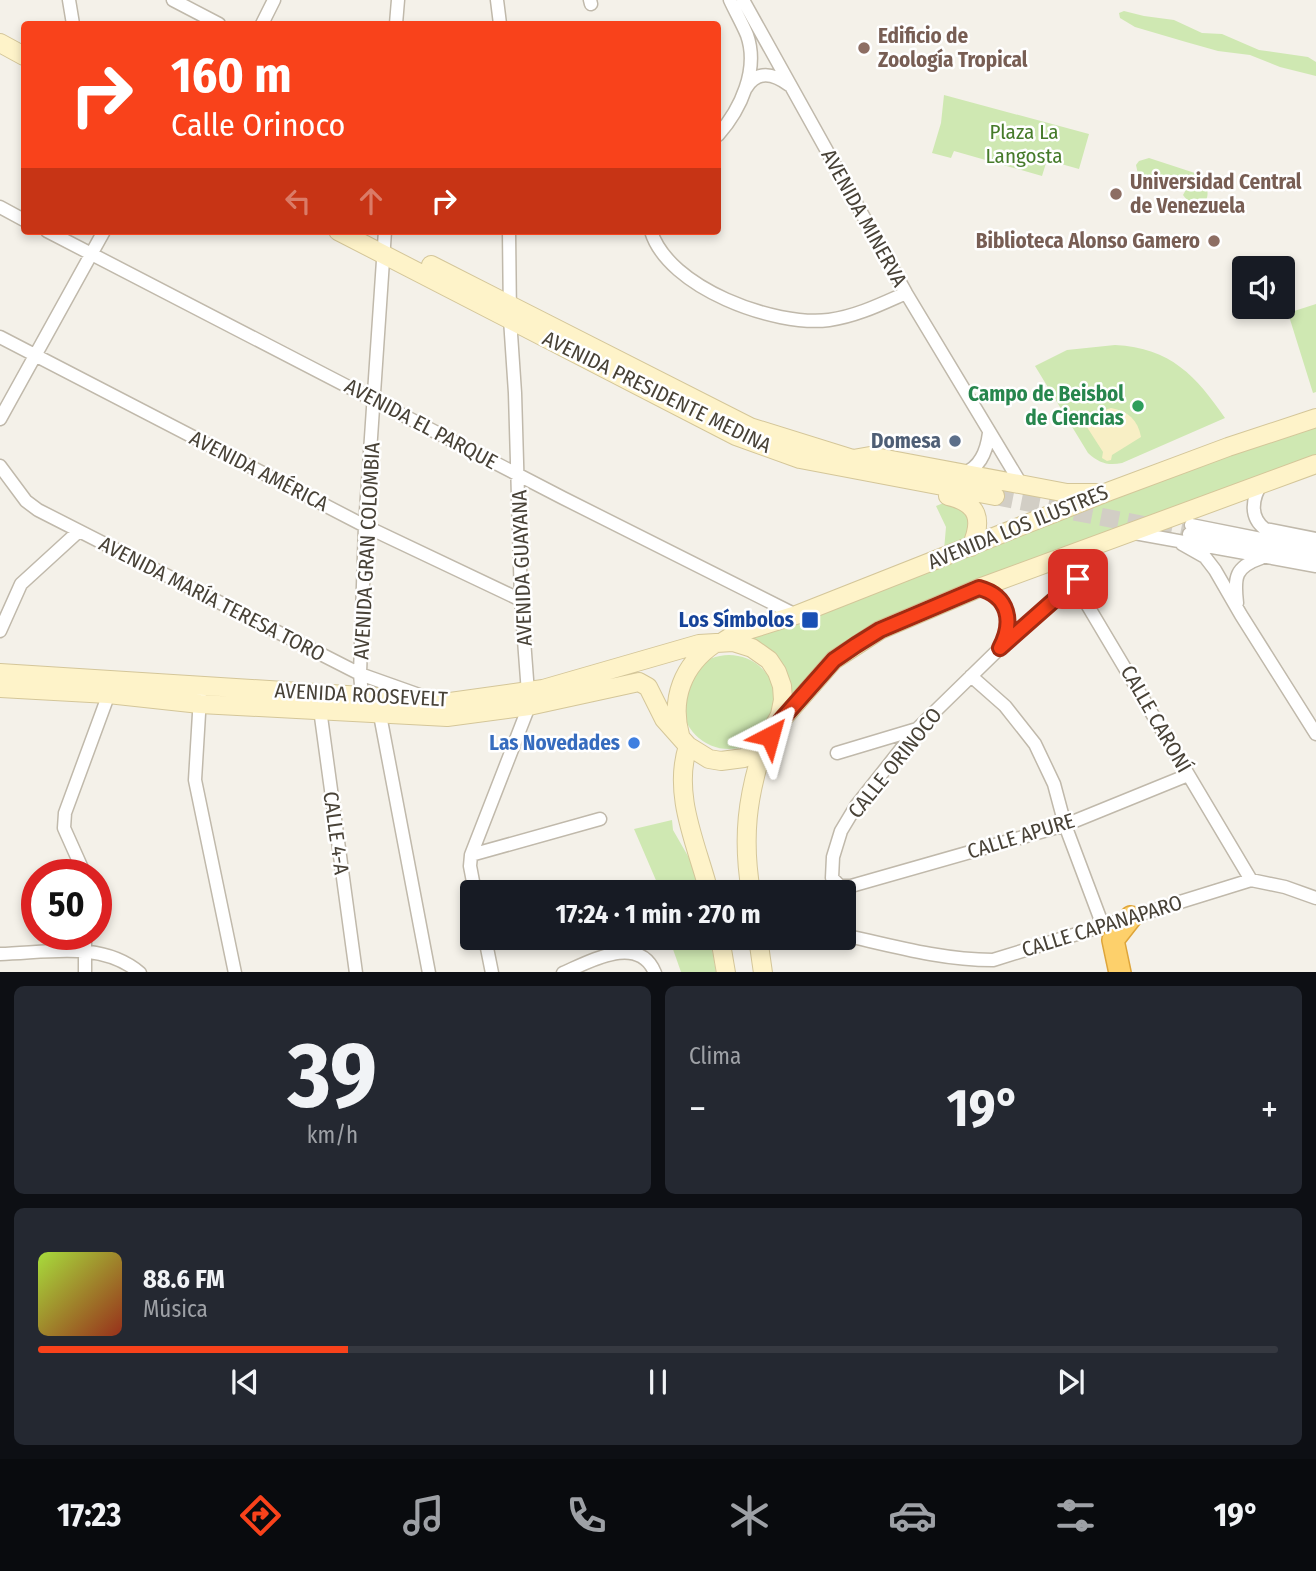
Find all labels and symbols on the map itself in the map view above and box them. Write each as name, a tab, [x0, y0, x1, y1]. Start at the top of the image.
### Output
place label: Edificio de Zoología Tropical	[878, 23, 1028, 73]
marker: Edificio de Zoología Tropical	[856, 40, 872, 56]
park label: Plaza La Langosta	[985, 119, 1063, 169]
street label: AVENIDA MINERVA	[815, 145, 913, 291]
place label: Universidad Central de Venezuela	[1130, 169, 1302, 219]
marker: Universidad Central de Venezuela	[1108, 186, 1124, 202]
place label: Biblioteca Alonso Gamero	[976, 228, 1200, 254]
marker: Biblioteca Alonso Gamero	[1206, 233, 1222, 249]
street label: AVENIDA PRESIDENTE MEDINA	[538, 325, 776, 459]
street label: AVENIDA EL PARQUE	[340, 373, 502, 475]
place label: Campo de Beisbol de Ciencias	[968, 381, 1124, 431]
marker: Campo de Beisbol de Ciencias	[1130, 398, 1146, 414]
street label: AVENIDA AMÉRICA	[185, 425, 333, 517]
place label: Domesa	[871, 428, 941, 454]
marker: Domesa	[947, 433, 963, 449]
street label: AVENIDA GRAN COLOMBIA	[348, 442, 386, 660]
street label: AVENIDA LOS ILUSTRES	[924, 479, 1112, 575]
street label: AVENIDA GUAYANA	[506, 490, 538, 646]
street label: AVENIDA MARÍA TERESA TORO	[95, 531, 329, 667]
pin	[1048, 549, 1108, 609]
place label: Los Símbolos	[679, 607, 794, 633]
marker: Los Símbolos	[800, 610, 820, 630]
street label: CALLE CARONÍ	[1115, 661, 1197, 778]
street label: AVENIDA ROOSEVELT	[274, 677, 448, 713]
position arrow	[733, 699, 807, 773]
street label: CALLE ORINOCO	[843, 703, 947, 823]
place label: Las Novedades	[489, 730, 620, 756]
marker: Las Novedades	[626, 735, 642, 751]
street label: CALLE 4-A	[317, 790, 355, 876]
street label: CALLE APURE	[964, 807, 1078, 865]
speed limit sign: 50	[21, 859, 112, 950]
street label: CALLE CAPANAPARO	[1019, 889, 1185, 963]

